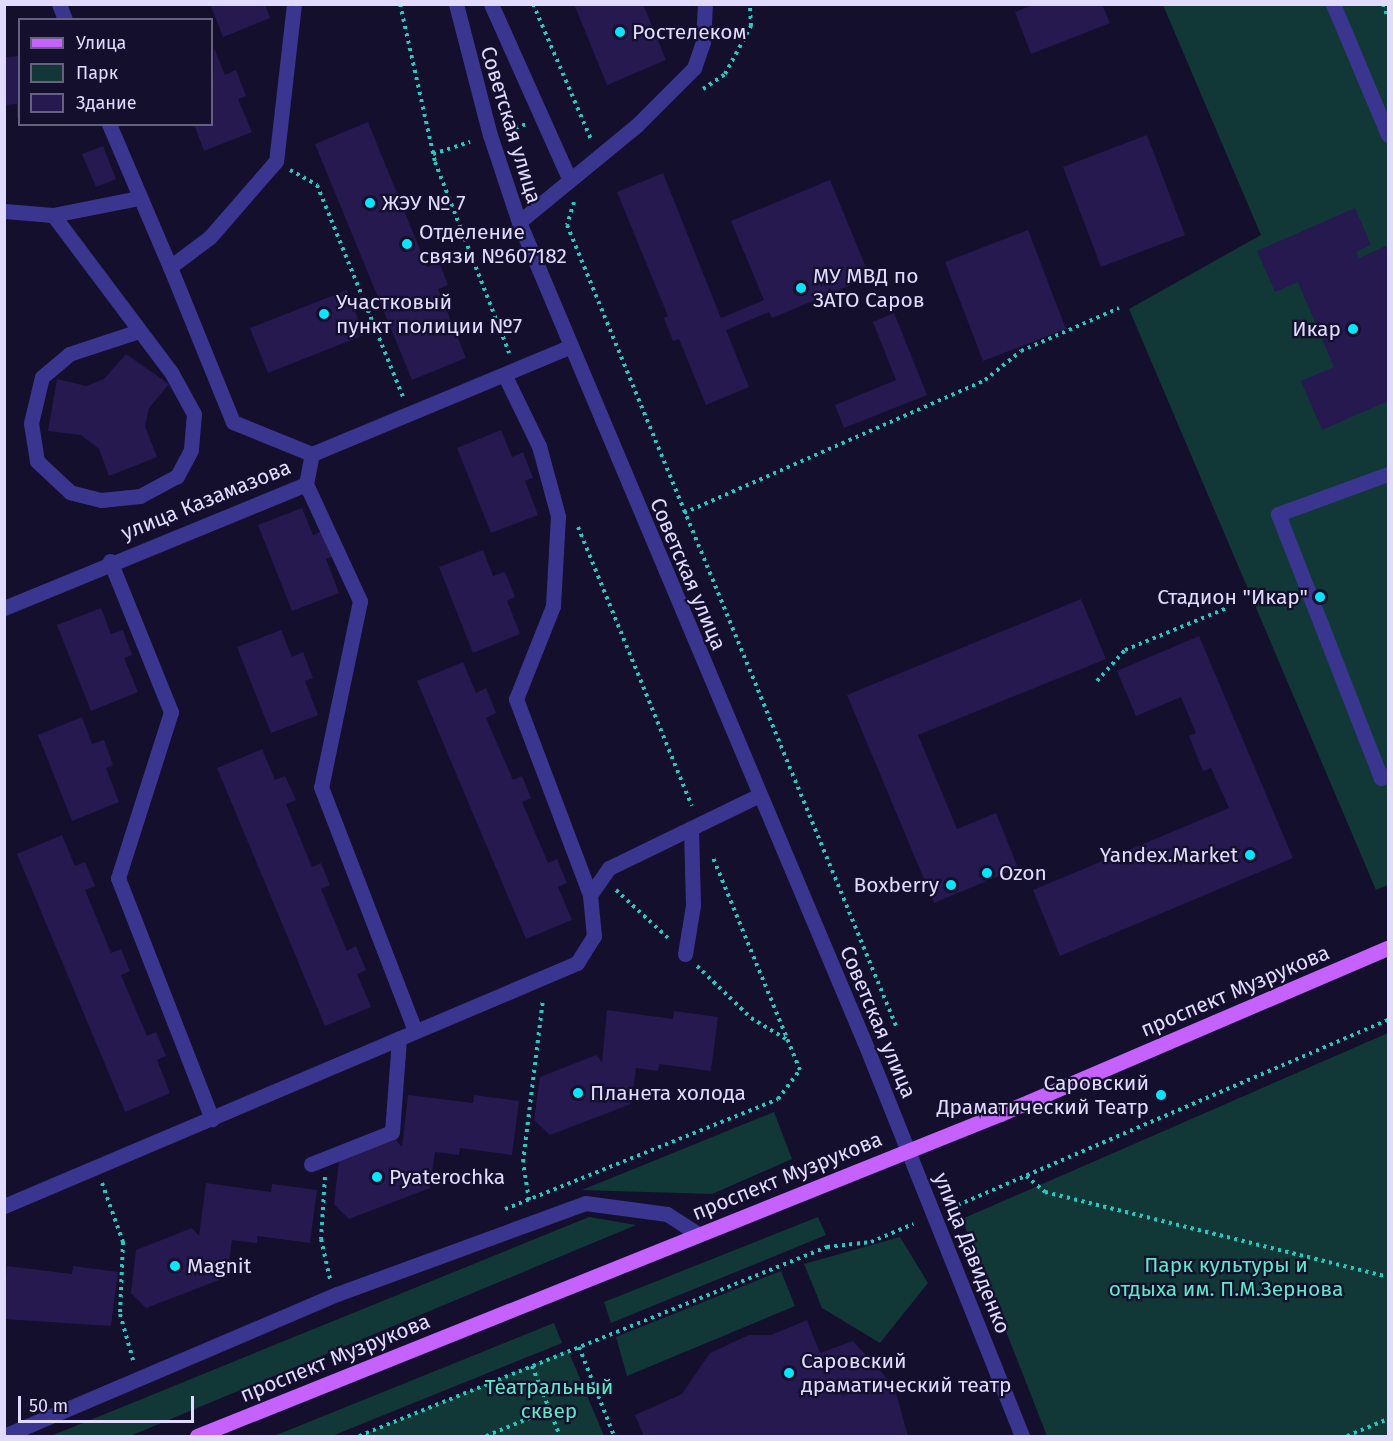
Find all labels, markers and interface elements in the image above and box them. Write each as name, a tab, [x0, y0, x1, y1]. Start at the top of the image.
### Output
legend	[18, 18, 213, 126]
place label: Ростелеком	[632, 19, 747, 45]
marker: Ростелеком	[613, 25, 627, 39]
text: Улица	[76, 32, 126, 54]
street label: Советская улица	[475, 43, 547, 207]
text: Парк	[76, 62, 118, 84]
text: Здание	[76, 92, 137, 114]
place label: ЖЭУ № 7	[382, 190, 465, 216]
marker: ЖЭУ № 7	[363, 196, 377, 210]
place label: Отделение связи №607182	[419, 219, 567, 269]
marker: Отделение связи №607182	[400, 237, 414, 251]
place label: МУ МВД по ЗАТО Саров	[813, 263, 925, 313]
marker: МУ МВД по ЗАТО Саров	[794, 281, 808, 295]
place label: Участковый пункт полиции №7	[336, 289, 522, 339]
marker: Участковый пункт полиции №7	[317, 307, 331, 321]
place label: Икар	[1292, 316, 1341, 342]
marker: Икар	[1346, 322, 1360, 336]
street label: улица Казамазова	[118, 454, 294, 546]
street label: Советская улица	[645, 494, 731, 654]
place label: Стадион "Икар"	[1157, 584, 1308, 610]
marker: Стадион "Икар"	[1313, 590, 1327, 604]
place label: Yandex.Market	[1100, 842, 1238, 868]
marker: Yandex.Market	[1243, 848, 1257, 862]
place label: Ozon	[999, 860, 1047, 886]
marker: Ozon	[980, 866, 994, 880]
place label: Boxberry	[854, 872, 939, 898]
marker: Boxberry	[944, 878, 958, 892]
street label: проспект Музрукова	[1137, 940, 1333, 1042]
street label: Советская улица	[835, 942, 921, 1102]
place label: Саровский Драматический Театр	[937, 1070, 1149, 1120]
place label: Планета холода	[590, 1080, 746, 1106]
marker: Планета холода	[571, 1086, 585, 1100]
marker: Саровский Драматический Театр	[1154, 1088, 1168, 1102]
street label: проспект Музрукова	[688, 1126, 886, 1226]
place label: Pyaterochka	[389, 1164, 505, 1190]
street label: улица Давиденко	[928, 1169, 1016, 1337]
marker: Pyaterochka	[370, 1170, 384, 1184]
park label: Парк культуры и отдыха им. П.М.Зернова	[1109, 1252, 1343, 1302]
place label: Magnit	[187, 1253, 251, 1279]
marker: Magnit	[168, 1259, 182, 1273]
street label: проспект Музрукова	[236, 1308, 434, 1408]
place label: Саровский драматический театр	[801, 1348, 1011, 1398]
marker: Саровский драматический театр	[782, 1366, 796, 1380]
park label: Театральный сквер	[485, 1374, 613, 1424]
scale bar	[21, 1384, 196, 1422]
text: 50 m	[29, 1395, 68, 1417]

